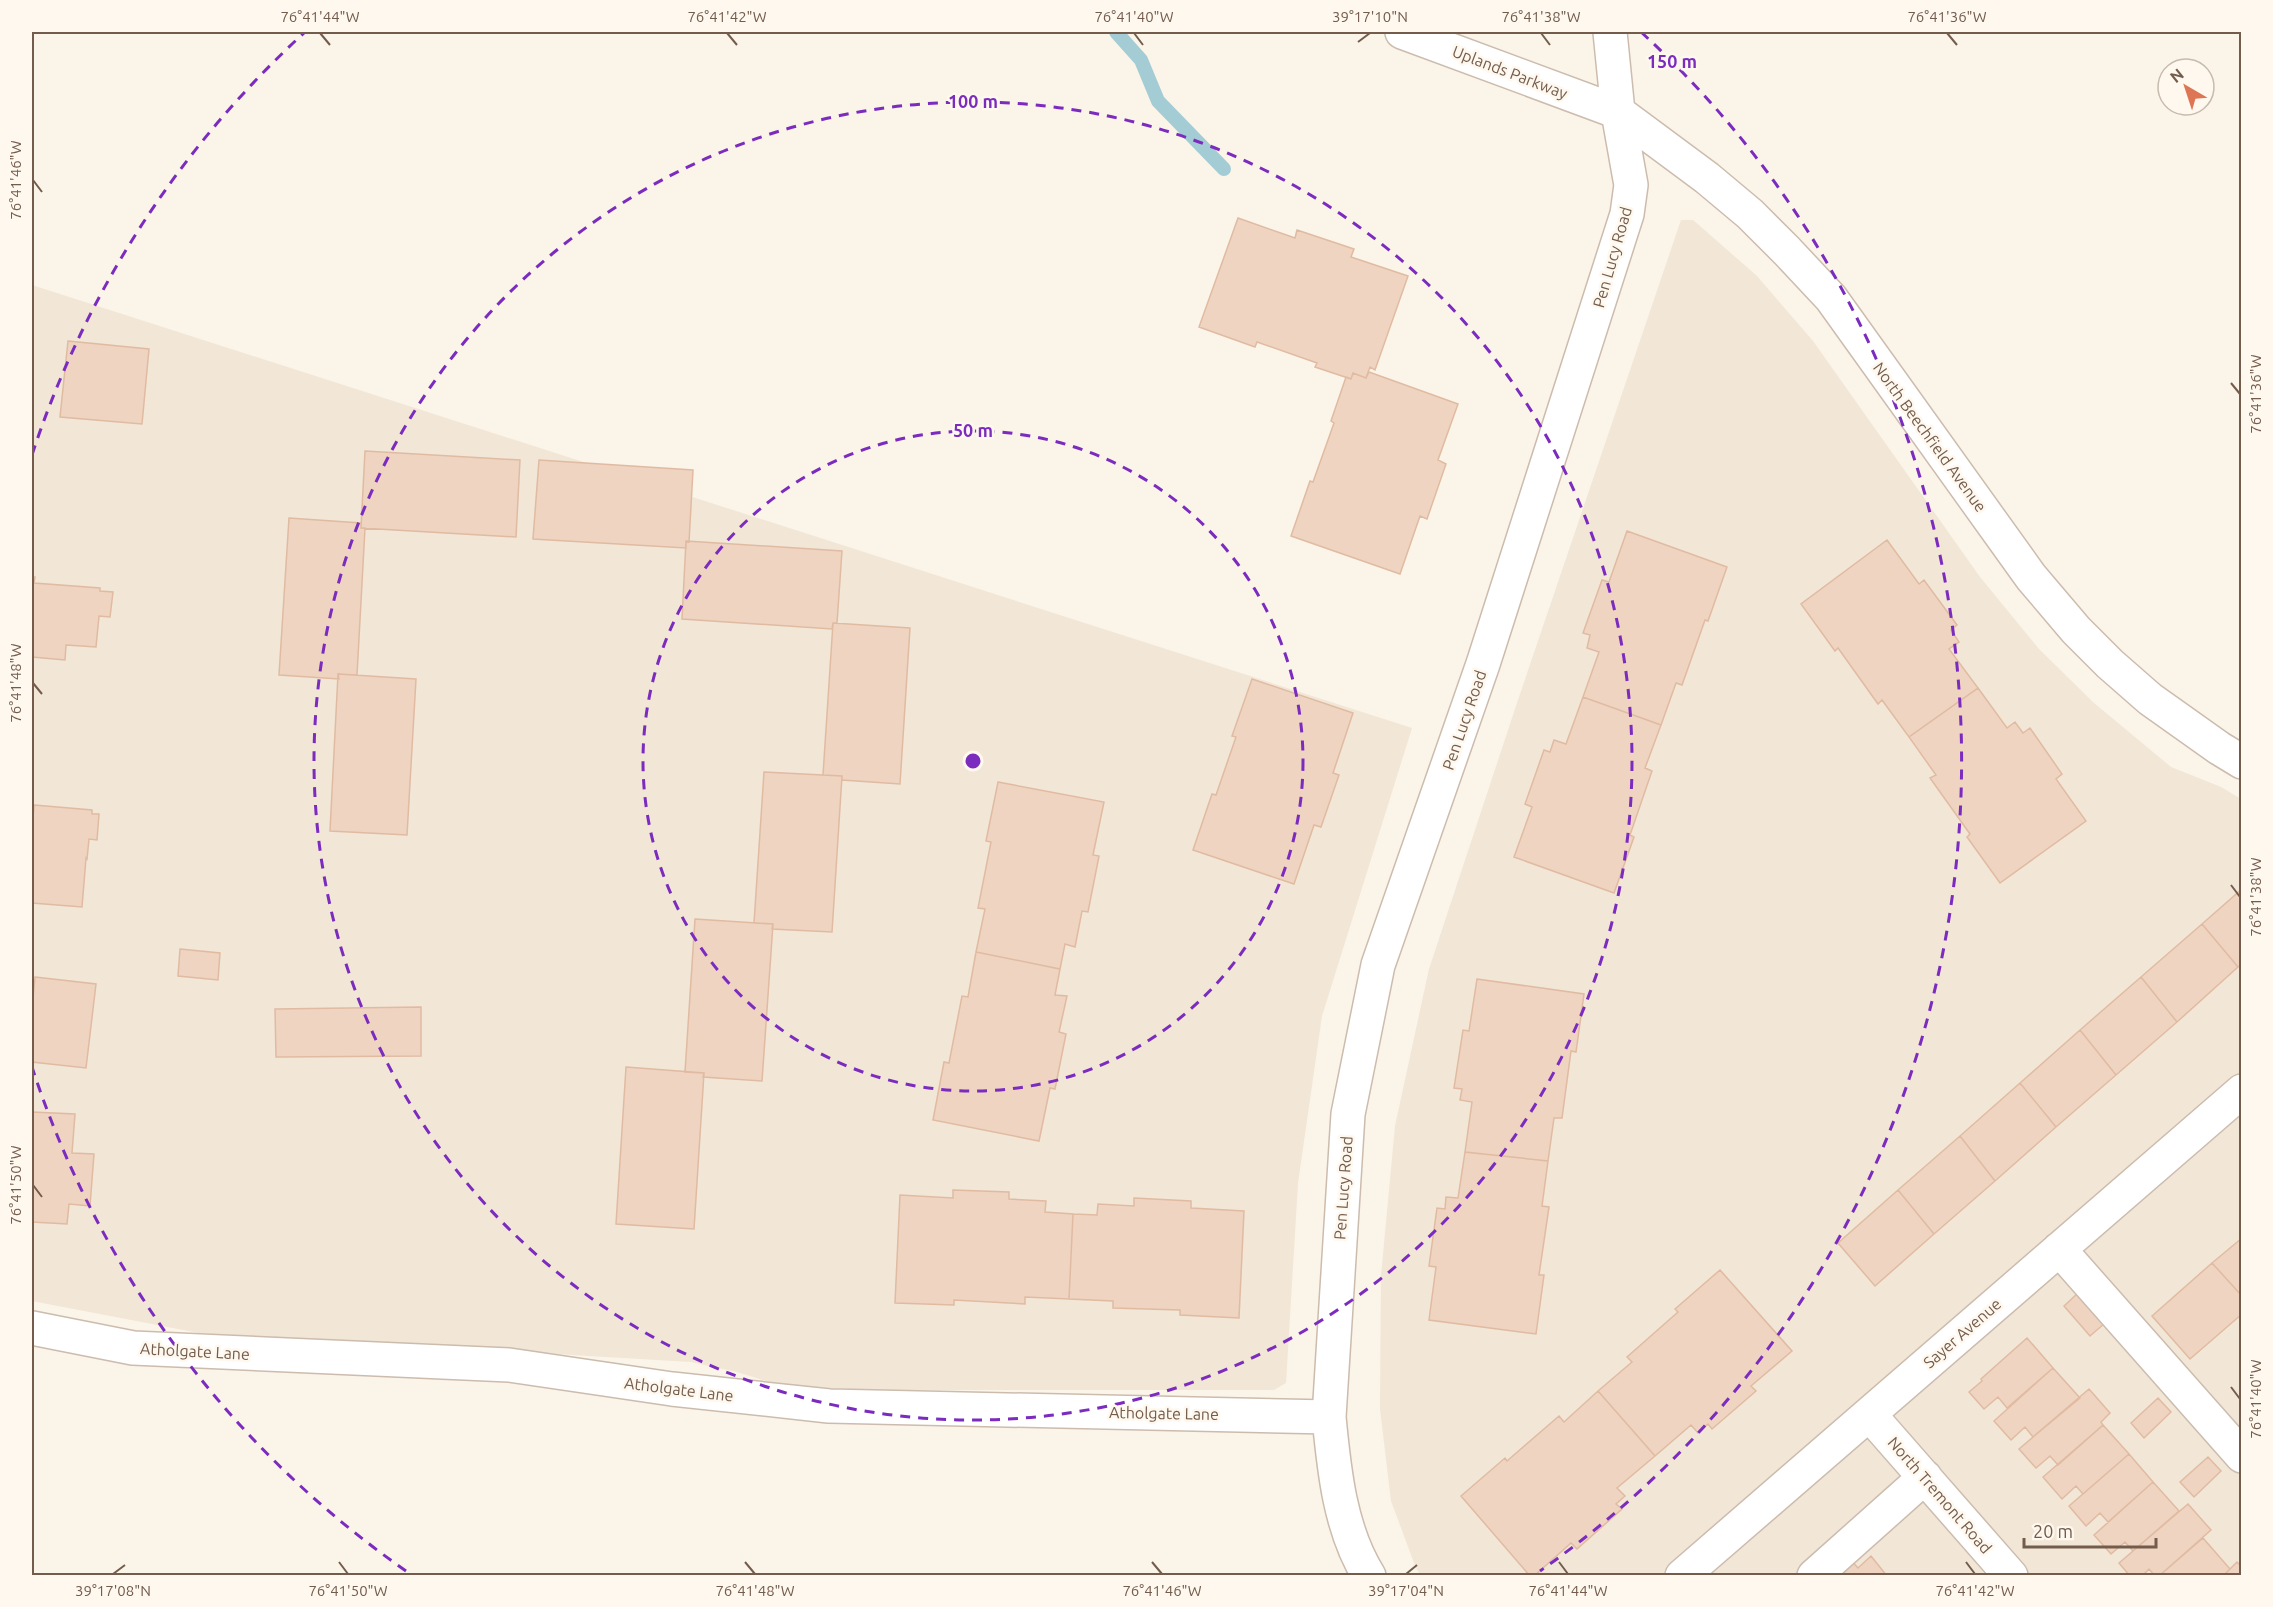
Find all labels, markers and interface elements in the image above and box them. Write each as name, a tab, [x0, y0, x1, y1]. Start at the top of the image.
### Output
text: 76°41'44"W	[280, 8, 360, 25]
text: 76°41'42"W	[687, 8, 767, 25]
text: 76°41'40"W	[1094, 8, 1174, 25]
text: 39°17'10"N	[1332, 8, 1408, 25]
text: 76°41'38"W	[1501, 8, 1581, 25]
text: 76°41'36"W	[1907, 8, 1987, 25]
street label: Uplands Parkway	[1450, 42, 1570, 102]
text: 150 m	[1647, 51, 1697, 71]
north arrow	[2156, 57, 2216, 117]
text: N	[2166, 65, 2187, 86]
text: 100 m	[948, 91, 998, 111]
text: 76°41'46"W	[7, 140, 24, 220]
street label: Pen Lucy Road	[1589, 205, 1635, 309]
text: 76°41'36"W	[2247, 354, 2264, 434]
street label: North Beechfield Avenue	[1870, 359, 1990, 515]
text: 50 m	[953, 420, 993, 440]
text: 76°41'48"W	[7, 643, 24, 723]
street label: Pen Lucy Road	[1439, 668, 1489, 772]
centre of rings	[963, 751, 983, 771]
text: 76°41'38"W	[2247, 857, 2264, 937]
street label: Pen Lucy Road	[1330, 1135, 1356, 1241]
text: 76°41'50"W	[7, 1145, 24, 1225]
street label: Sayer Avenue	[1920, 1294, 2004, 1372]
street label: Atholgate Lane	[140, 1339, 250, 1363]
text: 76°41'40"W	[2247, 1359, 2264, 1439]
street label: Atholgate Lane	[623, 1373, 735, 1405]
street label: Atholgate Lane	[1109, 1403, 1219, 1423]
street label: North Tremont Road	[1885, 1433, 1995, 1557]
scale bar	[2024, 1511, 2156, 1549]
text: 20 m	[2033, 1521, 2073, 1541]
text: 39°17'08"N	[75, 1582, 151, 1599]
text: 76°41'50"W	[308, 1582, 388, 1599]
text: 76°41'48"W	[715, 1582, 795, 1599]
text: 76°41'46"W	[1122, 1582, 1202, 1599]
text: 39°17'04"N	[1368, 1582, 1444, 1599]
text: 76°41'44"W	[1528, 1582, 1608, 1599]
text: 76°41'42"W	[1935, 1582, 2015, 1599]

